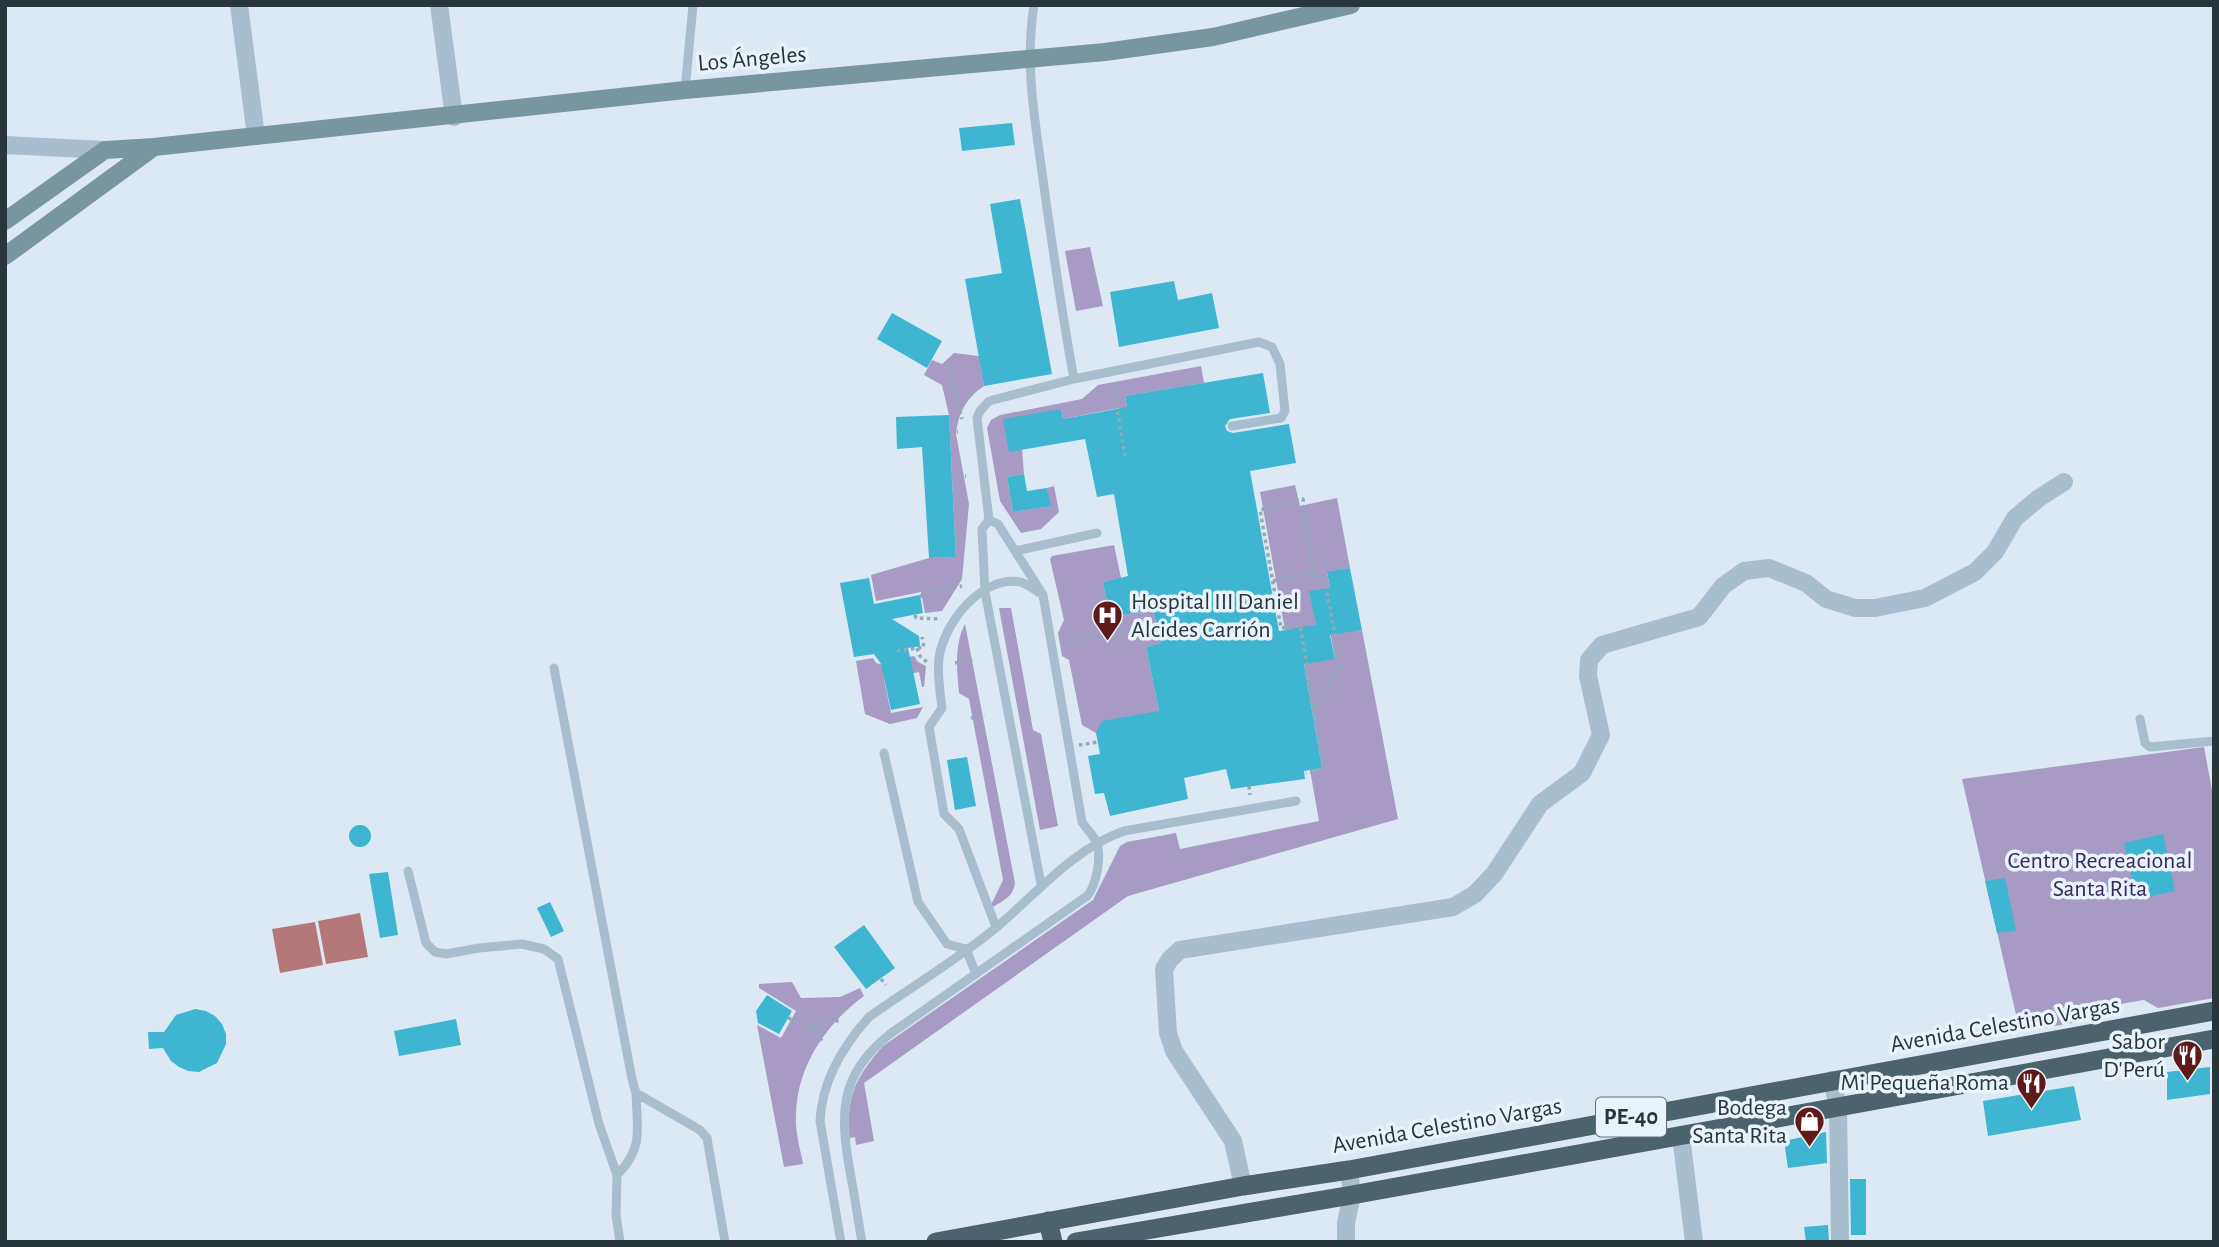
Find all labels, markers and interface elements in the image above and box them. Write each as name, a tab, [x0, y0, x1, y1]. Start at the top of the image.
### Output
street label: Los Ángeles	[697, 40, 807, 76]
place label: Hospital III Daniel Alcides Carrión	[1131, 590, 1299, 642]
hospital icon: Hospital III Daniel Alcides Carrión	[1091, 599, 1125, 643]
park label: Centro Recreacional Santa Rita	[2008, 849, 2192, 901]
street label: Avenida Celestino Vargas	[1888, 993, 2122, 1057]
place label: Sabor D'Perú	[2103, 1030, 2165, 1082]
restaurant icon: Sabor D'Perú	[2171, 1039, 2205, 1083]
restaurant icon: Mi Pequeña Roma	[2015, 1066, 2049, 1110]
place label: Mi Pequeña Roma	[1841, 1071, 2009, 1095]
street label: Avenida Celestino Vargas	[1330, 1094, 1564, 1158]
place label: Bodega Santa Rita	[1692, 1096, 1787, 1148]
road number: PE-40	[1596, 1098, 1666, 1136]
shop icon: Bodega Santa Rita	[1793, 1105, 1827, 1149]

